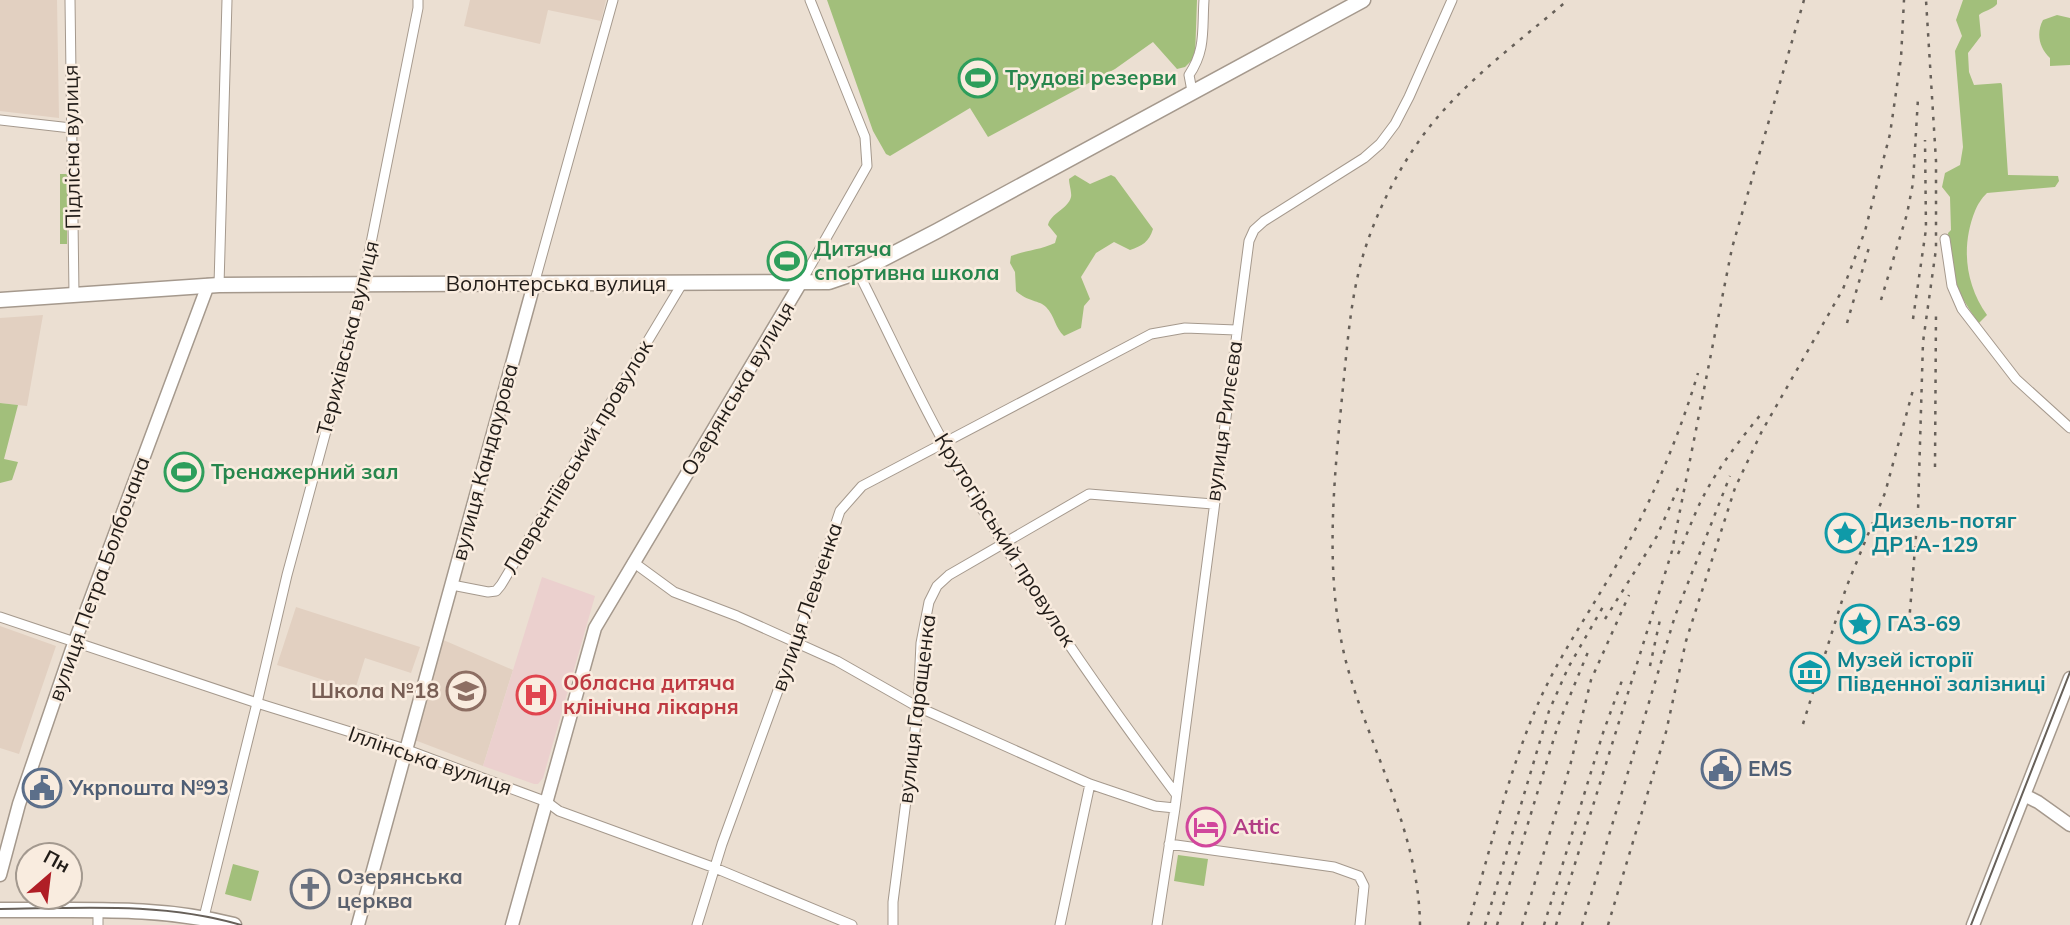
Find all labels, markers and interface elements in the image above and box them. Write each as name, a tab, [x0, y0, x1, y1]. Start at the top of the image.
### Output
sports icon: Трудові резерви	[957, 57, 999, 99]
street label: Підлісна вулиця	[57, 64, 85, 230]
place label: Трудові резерви	[1005, 64, 1177, 90]
place label: Дитяча спортивна школа	[814, 235, 1000, 285]
street label: Терихівська вулиця	[310, 238, 384, 438]
sports icon: Дитяча спортивна школа	[766, 240, 808, 282]
street label: Волонтерська вулиця	[446, 270, 666, 296]
street label: Озерянська вулиця	[675, 297, 799, 480]
street label: Лаврентіївський провулок	[497, 334, 658, 578]
street label: вулиця Рилєєва	[1199, 339, 1247, 503]
street label: вулиця Кандаурова	[445, 360, 523, 563]
street label: Крутогірський провулок	[929, 428, 1083, 652]
sports icon: Тренажерний зал	[163, 451, 205, 493]
street label: вулиця Петра Болбочана	[42, 453, 154, 705]
place label: Тренажерний зал	[211, 458, 399, 484]
place label: Дизель-потяг ДР1А-129	[1872, 507, 2017, 557]
place icon: Дизель-потяг ДР1А-129	[1824, 512, 1866, 554]
street label: вулиця Левченка	[765, 519, 847, 694]
place icon: ГАЗ-69	[1839, 603, 1881, 645]
place label: ГАЗ-69	[1887, 610, 1961, 636]
street label: вулиця Гаращенка	[892, 613, 941, 805]
place label: Музей історії Південної залізниці	[1837, 646, 2046, 696]
museum icon: Музей історії Південної залізниці	[1789, 651, 1831, 693]
place label: Обласна дитяча клінічна лікарня	[563, 669, 739, 719]
school or university icon: Школа №18	[445, 670, 487, 712]
hospital icon: Обласна дитяча клінічна лікарня	[515, 674, 557, 716]
place label: Школа №18	[311, 677, 439, 703]
street label: Іллінська вулиця	[345, 720, 516, 800]
public building icon: EMS	[1700, 748, 1742, 790]
place label: EMS	[1748, 755, 1792, 781]
public building icon: Укрпошта №93	[21, 767, 63, 809]
place label: Укрпошта №93	[68, 774, 229, 800]
hotel icon: Attic	[1185, 806, 1227, 848]
place label: Attic	[1233, 813, 1280, 839]
north arrow	[14, 841, 84, 911]
text: Пн	[40, 844, 74, 878]
place label: Озерянська церква	[337, 863, 463, 913]
church icon: Озерянська церква	[289, 868, 331, 910]

